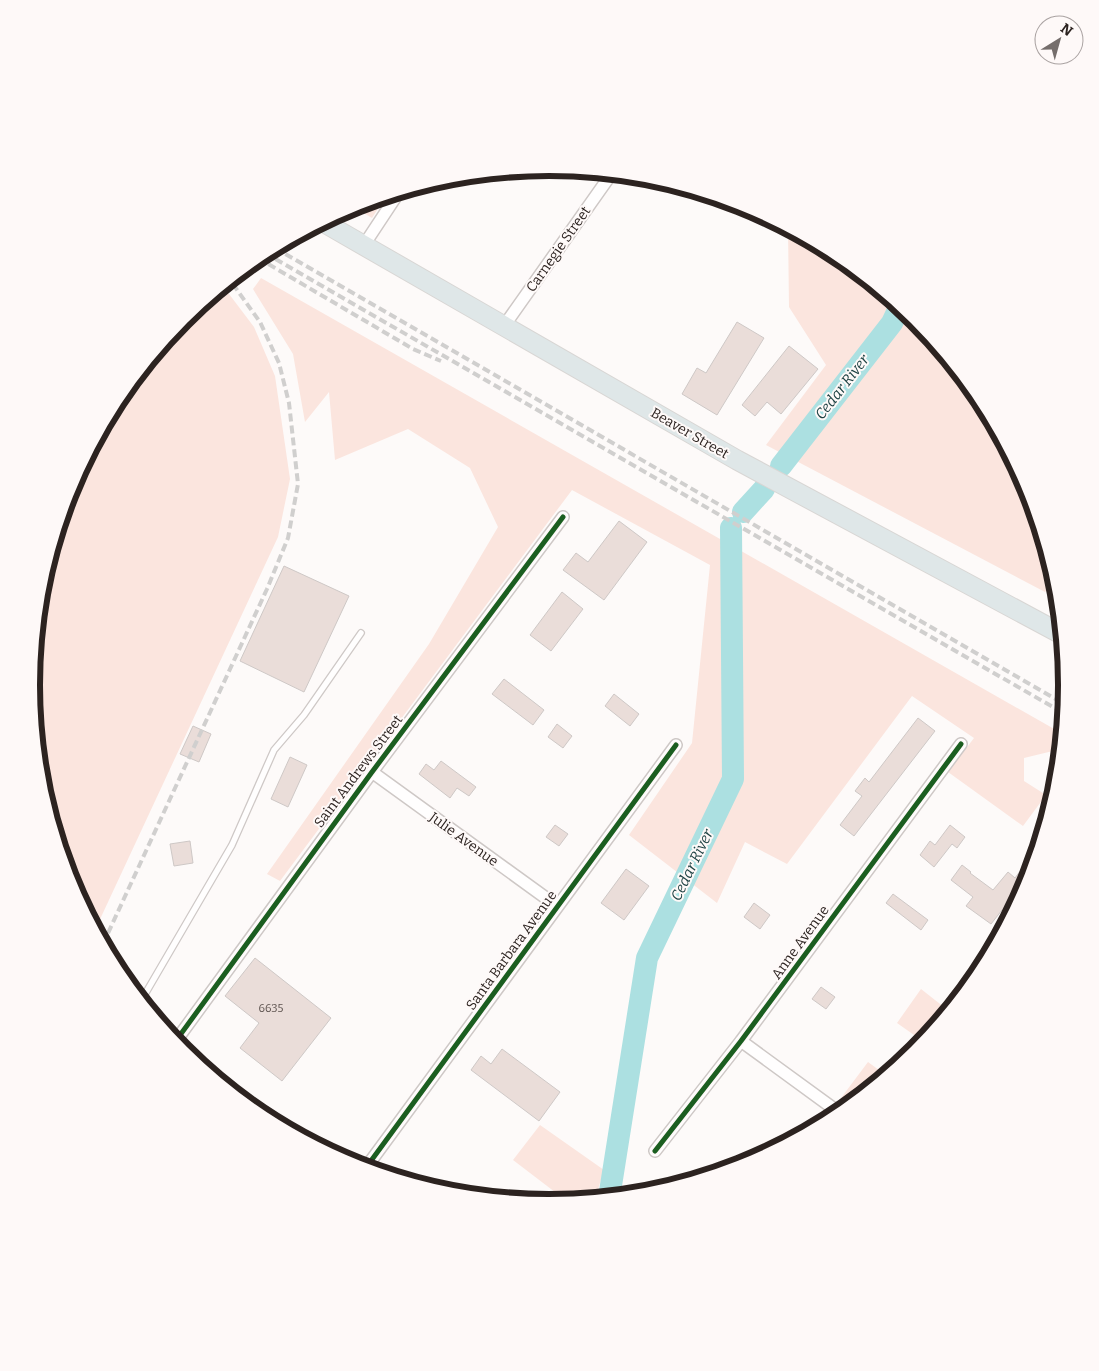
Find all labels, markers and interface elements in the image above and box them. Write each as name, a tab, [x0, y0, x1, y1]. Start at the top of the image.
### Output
north arrow	[1034, 15, 1084, 65]
text: N	[1057, 20, 1076, 40]
street label: Carnegie Street	[523, 203, 594, 295]
water label: Cedar River	[811, 350, 873, 423]
street label: Beaver Street	[648, 404, 732, 463]
street label: Saint Andrews Street	[311, 712, 406, 831]
street label: Julie Avenue	[425, 808, 501, 870]
water label: Cedar River	[667, 826, 717, 904]
street label: Santa Barbara Avenue	[462, 887, 560, 1013]
street label: Anne Avenue	[768, 902, 833, 983]
house number: 6635	[259, 1002, 284, 1015]

